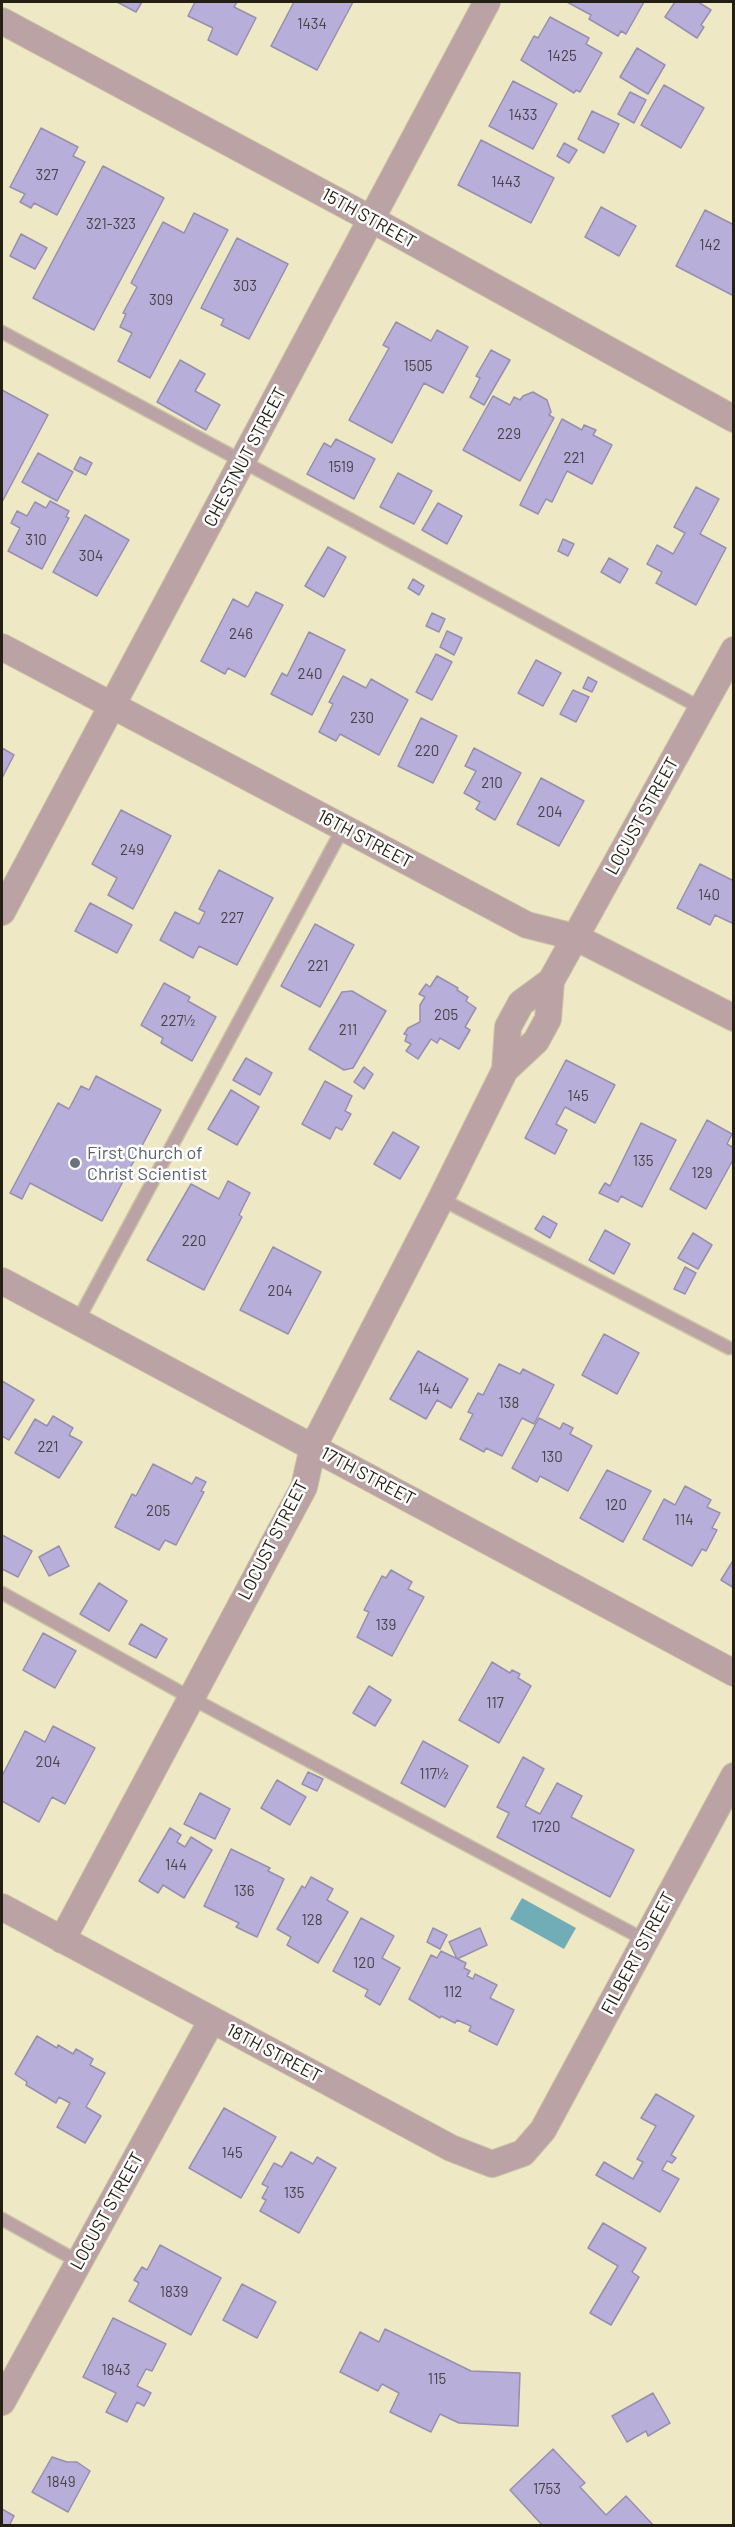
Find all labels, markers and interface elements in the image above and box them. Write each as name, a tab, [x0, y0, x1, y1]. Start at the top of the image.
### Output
house number: 1434	[297, 15, 327, 33]
house number: 1425	[547, 47, 577, 65]
house number: 1433	[509, 106, 537, 124]
house number: 327	[36, 166, 58, 184]
house number: 1443	[491, 173, 521, 191]
street label: 15TH STREET	[318, 183, 420, 253]
house number: 321-323	[86, 215, 136, 233]
house number: 142	[699, 236, 721, 254]
house number: 303	[233, 277, 257, 295]
house number: 309	[149, 291, 173, 309]
house number: 1505	[403, 357, 433, 375]
street label: CHESTNUT STREET	[199, 383, 291, 531]
house number: 229	[497, 425, 521, 443]
house number: 221	[563, 449, 585, 467]
house number: 1519	[328, 458, 354, 476]
house number: 310	[25, 531, 47, 549]
house number: 304	[79, 547, 103, 565]
house number: 246	[229, 625, 253, 643]
house number: 240	[298, 665, 322, 683]
house number: 230	[350, 709, 374, 727]
house number: 220	[415, 742, 439, 760]
street label: LOCUST STREET	[601, 753, 683, 879]
house number: 210	[481, 774, 503, 792]
house number: 204	[538, 803, 562, 821]
street label: 16TH STREET	[314, 805, 416, 873]
house number: 249	[120, 841, 144, 859]
house number: 140	[698, 886, 720, 904]
house number: 227	[220, 909, 244, 927]
house number: 221	[307, 957, 329, 975]
house number: 205	[434, 1006, 458, 1024]
house number: 227½	[160, 1012, 196, 1030]
house number: 211	[339, 1021, 357, 1039]
house number: 145	[567, 1087, 589, 1105]
place label: First Church of Christ Scientist	[87, 1142, 208, 1184]
house number: 135	[633, 1152, 653, 1170]
marker: First Church of Christ Scientist	[68, 1156, 82, 1170]
house number: 129	[691, 1164, 713, 1182]
house number: 220	[182, 1232, 206, 1250]
house number: 204	[268, 1282, 292, 1300]
house number: 144	[418, 1380, 440, 1398]
house number: 138	[499, 1394, 519, 1412]
house number: 221	[37, 1438, 59, 1456]
street label: 17TH STREET	[317, 1442, 419, 1510]
house number: 130	[541, 1448, 563, 1466]
street label: LOCUST STREET	[234, 1477, 312, 1603]
house number: 120	[605, 1496, 627, 1514]
house number: 205	[146, 1502, 170, 1520]
house number: 114	[675, 1511, 693, 1529]
house number: 139	[376, 1616, 396, 1634]
house number: 117	[486, 1694, 504, 1712]
house number: 204	[36, 1753, 60, 1771]
house number: 117½	[419, 1765, 449, 1783]
house number: 1720	[532, 1818, 560, 1836]
house number: 144	[165, 1856, 187, 1874]
house number: 136	[234, 1882, 254, 1900]
street label: FILBERT STREET	[597, 1888, 679, 2018]
house number: 128	[301, 1911, 323, 1929]
house number: 120	[353, 1954, 375, 1972]
house number: 112	[444, 1983, 462, 2001]
street label: 18TH STREET	[223, 2019, 325, 2087]
house number: 145	[221, 2144, 243, 2162]
street label: LOCUST STREET	[66, 2148, 148, 2274]
house number: 135	[284, 2184, 304, 2202]
house number: 1839	[160, 2283, 188, 2301]
house number: 1843	[101, 2361, 131, 2379]
house number: 115	[428, 2370, 446, 2388]
house number: 1849	[46, 2473, 76, 2491]
house number: 1753	[533, 2480, 561, 2498]

